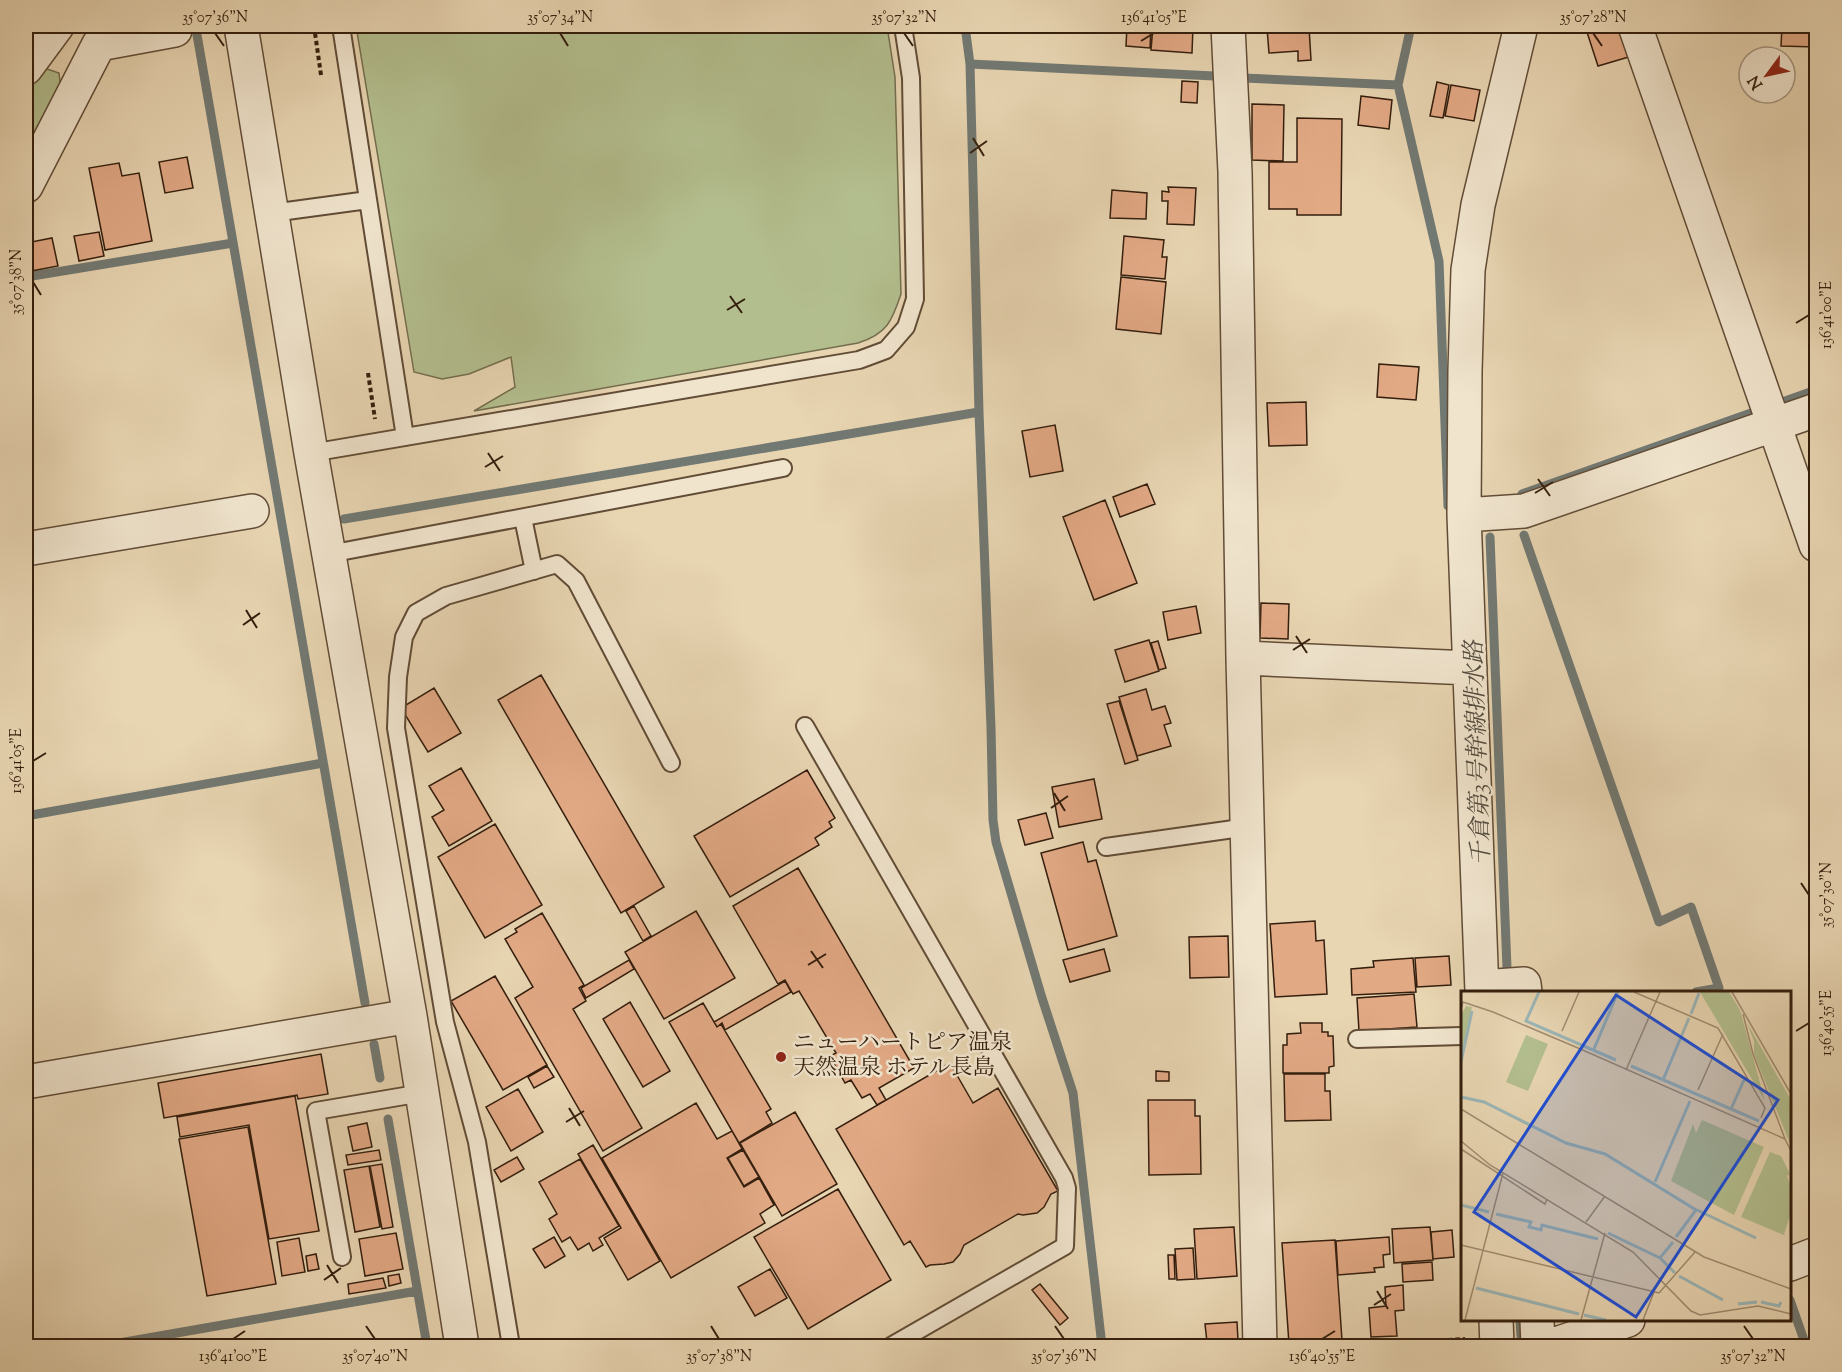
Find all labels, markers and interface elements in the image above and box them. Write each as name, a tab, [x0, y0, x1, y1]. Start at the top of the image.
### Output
text: 35°07'36"N	[182, 8, 248, 29]
text: 35°07'34"N	[527, 8, 593, 29]
text: 35°07'32"N	[871, 8, 937, 29]
text: 136°41'05"E	[1121, 8, 1187, 29]
text: 35°07'28"N	[1560, 8, 1627, 29]
north arrow	[1737, 45, 1797, 105]
text: N	[1743, 70, 1770, 93]
text: 35°07'38"N	[7, 249, 28, 315]
text: 136°41'00"E	[1817, 281, 1838, 349]
water label: 千倉第3号幹線排水路	[1458, 638, 1500, 866]
text: 136°41'05"E	[7, 728, 28, 794]
text: 35°07'30"N	[1817, 862, 1838, 928]
text: 136°40'55"E	[1817, 990, 1838, 1056]
inset map	[1461, 991, 1791, 1321]
place label: ニューハートピア温泉 天然温泉 ホテル長島	[793, 1028, 1012, 1085]
marker: ニューハートピア温泉 天然温泉 ホテル長島	[774, 1050, 788, 1064]
text: 136°41'00"E	[199, 1347, 267, 1368]
text: 35°07'40"N	[342, 1347, 408, 1368]
text: 35°07'38"N	[686, 1347, 752, 1368]
text: 35°07'36"N	[1031, 1347, 1097, 1368]
text: 136°40'55"E	[1289, 1347, 1355, 1368]
text: 35°07'32"N	[1720, 1347, 1786, 1368]

